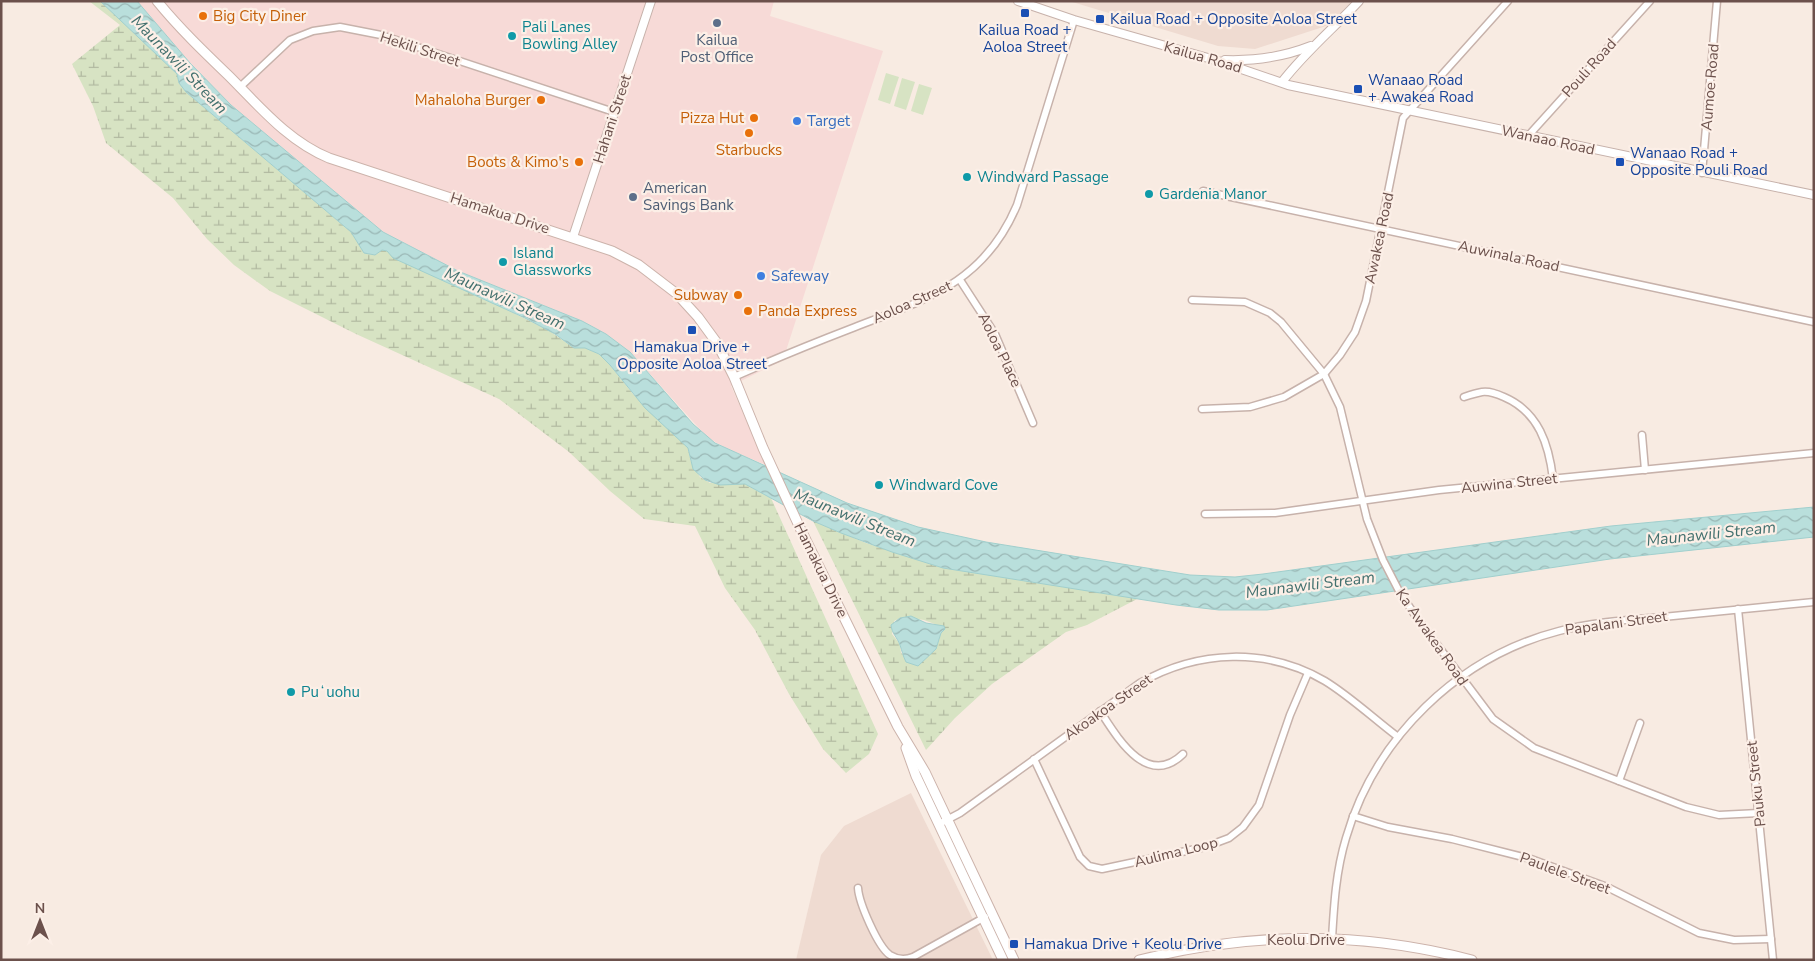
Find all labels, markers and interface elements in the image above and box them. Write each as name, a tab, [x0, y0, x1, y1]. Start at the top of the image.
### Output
place label: Big City Diner	[213, 6, 307, 26]
marker: Kailua Road + Aoloa Street	[1019, 7, 1031, 19]
place label: Kailua Road + Opposite Aoloa Street	[1110, 9, 1358, 29]
water label: Maunawili Stream	[126, 10, 232, 119]
marker: Big City Diner	[197, 10, 209, 22]
marker: Kailua Road + Opposite Aoloa Street	[1094, 13, 1106, 25]
place label: Pali Lanes Bowling Alley	[522, 17, 618, 54]
marker: Kailua Post Office	[711, 17, 723, 29]
place label: Kailua Road + Aoloa Street	[978, 20, 1072, 57]
street label: Hekili Street	[377, 27, 463, 72]
marker: Pali Lanes Bowling Alley	[506, 30, 518, 42]
place label: Kailua Post Office	[680, 30, 754, 67]
street label: Pouli Road	[1557, 34, 1621, 102]
street label: Kailua Road	[1162, 36, 1244, 78]
street label: Aumoe Road	[1696, 43, 1724, 131]
place label: Wanaao Road + Awakea Road	[1368, 70, 1474, 107]
street label: Hahani Street	[588, 71, 636, 166]
marker: Wanaao Road + Awakea Road	[1352, 83, 1364, 95]
place label: Mahaloha Burger	[415, 90, 532, 110]
marker: Mahaloha Burger	[535, 94, 547, 106]
place label: Pizza Hut	[680, 108, 745, 128]
place label: Target	[807, 111, 851, 131]
marker: Pizza Hut	[748, 112, 760, 124]
marker: Target	[791, 115, 803, 127]
street label: Wanaao Road	[1499, 120, 1597, 160]
marker: Starbucks	[743, 127, 755, 139]
place label: Starbucks	[716, 140, 782, 160]
place label: Wanaao Road + Opposite Pouli Road	[1630, 143, 1768, 180]
place label: Boots & Kimo's	[467, 152, 569, 172]
marker: Boots & Kimo's	[573, 156, 585, 168]
marker: Wanaao Road + Opposite Pouli Road	[1614, 156, 1626, 168]
place label: Windward Passage	[977, 167, 1109, 187]
marker: Windward Passage	[961, 171, 973, 183]
place label: American Savings Bank	[643, 178, 734, 215]
place label: Gardenia Manor	[1159, 184, 1267, 204]
street label: Hamakua Drive	[448, 188, 552, 239]
marker: Gardenia Manor	[1143, 188, 1155, 200]
street label: Awakea Road	[1360, 190, 1398, 286]
marker: American Savings Bank	[627, 191, 639, 203]
street label: Auwinala Road	[1457, 236, 1561, 276]
place label: Island Glassworks	[513, 243, 591, 280]
marker: Island Glassworks	[497, 256, 509, 268]
water label: Maunawili Stream	[441, 262, 568, 335]
place label: Safeway	[771, 266, 829, 286]
marker: Safeway	[755, 270, 767, 282]
street label: Aoloa Street	[869, 275, 955, 328]
place label: Subway	[674, 285, 728, 305]
marker: Subway	[732, 289, 744, 301]
place label: Panda Express	[758, 301, 857, 321]
marker: Panda Express	[742, 305, 754, 317]
street label: Aoloa Place	[973, 309, 1027, 391]
marker: Hamakua Drive + Opposite Aoloa Street	[686, 324, 698, 336]
place label: Hamakua Drive + Opposite Aoloa Street	[617, 337, 768, 374]
street label: Auwina Street	[1460, 468, 1559, 498]
place label: Windward Cove	[889, 475, 998, 495]
marker: Windward Cove	[873, 479, 885, 491]
water label: Maunawili Stream	[790, 483, 919, 552]
water label: Maunawili Stream	[1645, 516, 1777, 552]
street label: Hamakua Drive	[789, 519, 853, 621]
water label: Maunawili Stream	[1244, 566, 1376, 604]
street label: Ka Awakea Road	[1391, 585, 1473, 689]
street label: Papalani Street	[1564, 606, 1669, 640]
street label: Akoakoa Street	[1060, 669, 1157, 745]
place label: Puʻuohu	[301, 682, 360, 702]
marker: Puʻuohu	[285, 686, 297, 698]
street label: Pauku Street	[1741, 739, 1770, 828]
street label: Aulima Loop	[1132, 832, 1220, 872]
street label: Paulele Street	[1517, 847, 1614, 899]
north arrow	[15, 896, 65, 946]
text: N	[35, 899, 45, 918]
street label: Keolu Drive	[1267, 930, 1345, 950]
place label: Hamakua Drive + Keolu Drive	[1024, 934, 1222, 954]
marker: Hamakua Drive + Keolu Drive	[1008, 938, 1020, 950]

